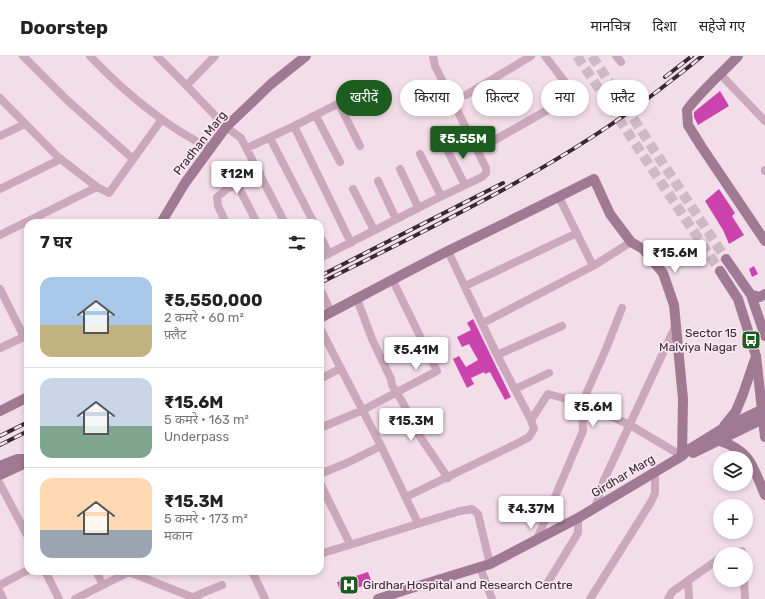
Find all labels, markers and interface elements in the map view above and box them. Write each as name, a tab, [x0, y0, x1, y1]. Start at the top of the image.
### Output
text: Doorstep	[20, 16, 108, 39]
text: मानचित्र	[590, 18, 630, 35]
text: दिशा	[652, 18, 677, 35]
text: सहेजे गए	[699, 18, 745, 35]
chip: खरीदें	[336, 80, 392, 116]
chip: किराया	[400, 80, 464, 116]
chip: फ़िल्टर	[472, 80, 533, 116]
chip: नया	[541, 80, 589, 116]
chip: फ़्लैट	[597, 80, 649, 116]
street label: Pradhan Marg	[171, 108, 229, 178]
pin: ₹5.55M	[430, 126, 496, 160]
text: ₹5.55M	[439, 131, 487, 146]
pin: ₹12M	[213, 161, 261, 195]
text: ₹12M	[220, 166, 254, 181]
text: 7 घर	[40, 232, 72, 252]
icon: filters	[286, 232, 308, 254]
pin: ₹15.6M	[642, 240, 708, 274]
text: ₹15.6M	[652, 245, 698, 260]
text: ₹5,550,000	[164, 290, 263, 310]
icon: home	[72, 293, 120, 341]
text: 2 कमरे · 60 m²	[164, 310, 244, 325]
place label: Sector 15 Malviya Nagar	[659, 326, 737, 354]
text: फ़्लैट	[164, 327, 187, 342]
bus stop icon: Sector 15 Malviya Nagar	[740, 329, 762, 351]
pin: ₹5.41M	[383, 337, 449, 371]
text: ₹5.41M	[393, 342, 439, 357]
text: ₹15.6M	[164, 392, 223, 412]
icon: home	[72, 394, 120, 442]
pin: ₹5.6M	[565, 394, 621, 428]
text: ₹5.6M	[574, 399, 613, 414]
pin: ₹15.3M	[378, 408, 444, 442]
text: 5 कमरे · 163 m²	[164, 412, 249, 427]
text: ₹15.3M	[388, 413, 434, 428]
text: Underpass	[164, 429, 229, 444]
map controls	[713, 451, 753, 587]
button: layers	[713, 451, 753, 491]
street label: Girdhar Marg	[589, 452, 657, 500]
text: ₹15.3M	[164, 491, 224, 511]
icon: home	[72, 494, 120, 542]
pin: ₹4.37M	[498, 496, 564, 530]
button: +	[713, 499, 753, 539]
text: ₹4.37M	[507, 501, 555, 516]
text: 5 कमरे · 173 m²	[164, 511, 248, 526]
text: मकान	[164, 528, 192, 543]
button: −	[713, 547, 753, 587]
hospital icon: Girdhar Hospital and Research Centre	[338, 574, 360, 596]
place label: Girdhar Hospital and Research Centre	[363, 578, 573, 592]

